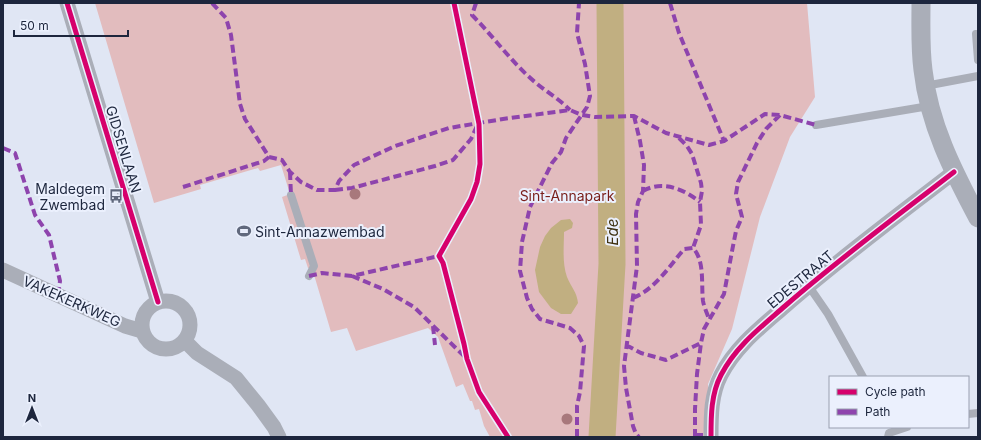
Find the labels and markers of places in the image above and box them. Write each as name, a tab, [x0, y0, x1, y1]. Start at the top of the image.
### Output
place label: Maldegem Zwembad	[35, 180, 105, 213]
bus stop icon: Maldegem Zwembad	[108, 188, 124, 204]
sports icon: Sint-Annazwembad	[236, 223, 252, 239]
place label: Sint-Annazwembad	[255, 223, 385, 240]

